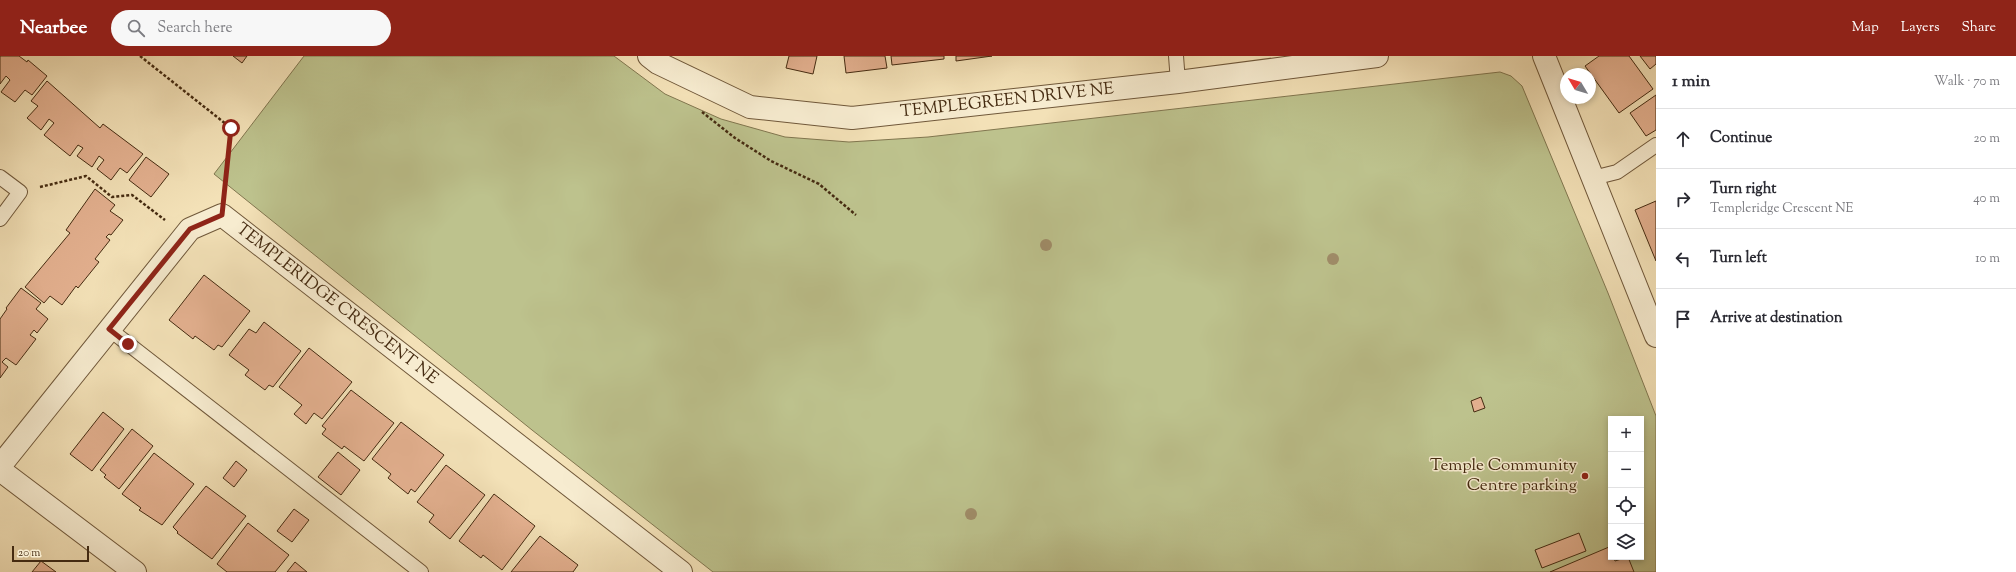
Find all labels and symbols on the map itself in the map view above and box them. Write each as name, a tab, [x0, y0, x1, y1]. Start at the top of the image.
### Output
north arrow	[1560, 68, 1596, 104]
street label: TEMPLEGREEN DRIVE NE	[899, 77, 1115, 125]
route start	[222, 119, 240, 137]
street label: TEMPLERIDGE CRESCENT NE	[230, 218, 443, 391]
route end	[119, 335, 137, 353]
place label: Temple Community Centre parking	[1430, 454, 1578, 498]
marker: Temple Community Centre parking	[1580, 471, 1590, 481]
scale bar	[12, 544, 89, 563]

